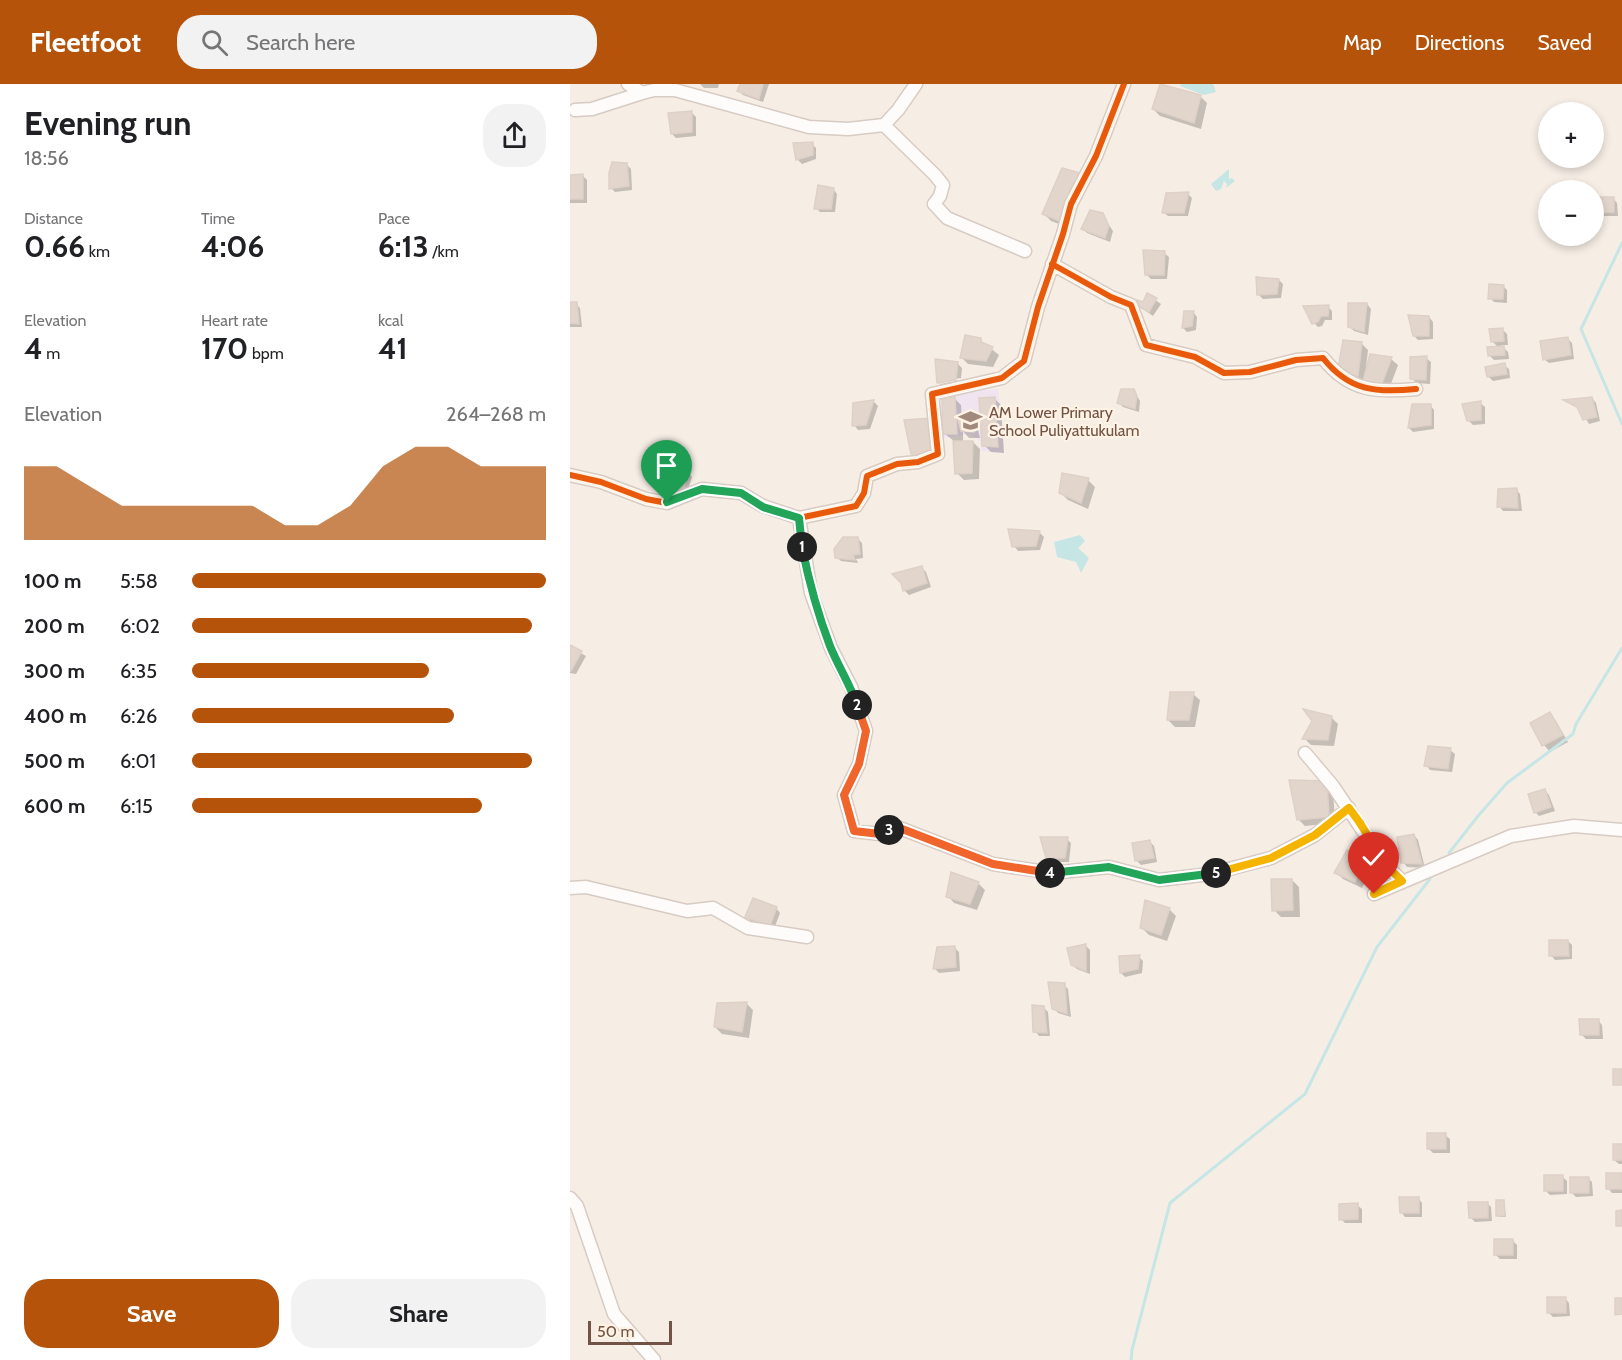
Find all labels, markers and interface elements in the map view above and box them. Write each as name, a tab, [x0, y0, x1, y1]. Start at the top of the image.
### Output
search box	[177, 15, 597, 69]
text: Fleetfoot	[30, 25, 141, 59]
icon: search	[198, 26, 231, 59]
text: Search here	[246, 29, 355, 56]
text: Map	[1343, 30, 1382, 55]
text: Directions	[1415, 30, 1504, 55]
text: Saved	[1537, 30, 1592, 55]
map controls	[1538, 102, 1604, 246]
button: +	[1538, 102, 1604, 168]
text: Evening run	[24, 103, 191, 143]
button: share	[483, 104, 546, 167]
text: 18:56	[24, 146, 69, 170]
button: −	[1538, 180, 1604, 246]
text: Distance	[24, 209, 83, 228]
text: Time	[201, 209, 235, 228]
text: Pace	[378, 209, 410, 228]
text: 0.66	[24, 228, 85, 265]
text: 4:06	[201, 228, 264, 265]
text: 6:13	[378, 228, 429, 265]
text: km	[85, 242, 110, 261]
text: /km	[429, 242, 459, 261]
text: Elevation	[24, 311, 87, 330]
text: Heart rate	[201, 311, 268, 330]
text: kcal	[378, 311, 404, 330]
text: 4	[24, 330, 43, 367]
text: 170	[201, 330, 248, 367]
text: 41	[378, 330, 407, 367]
text: m	[43, 344, 60, 363]
text: bpm	[248, 344, 284, 363]
text: Elevation	[24, 402, 102, 426]
text: 264–268 m	[446, 402, 546, 426]
place label: AM Lower Primary School Puliyattukulam	[989, 403, 1140, 440]
school or university icon: AM Lower Primary School Puliyattukulam	[958, 408, 984, 434]
pin	[641, 440, 692, 502]
icon: arrive	[650, 449, 683, 482]
pin: 1	[787, 532, 817, 562]
text: 1	[799, 537, 805, 556]
text: 100 m	[24, 569, 82, 593]
text: 5:58	[120, 569, 158, 593]
text: 200 m	[24, 614, 85, 638]
text: 6:02	[120, 614, 160, 638]
text: 300 m	[24, 659, 85, 683]
text: 6:35	[120, 659, 157, 683]
pin: 2	[842, 690, 872, 720]
text: 2	[853, 695, 861, 714]
text: 400 m	[24, 704, 87, 728]
text: 6:26	[120, 704, 157, 728]
text: 500 m	[24, 749, 85, 773]
text: 6:01	[120, 749, 156, 773]
text: 600 m	[24, 794, 85, 818]
text: 6:15	[120, 794, 153, 818]
pin: 3	[874, 815, 904, 845]
text: 3	[885, 820, 893, 839]
pin	[1348, 832, 1399, 894]
icon: check	[1357, 841, 1390, 874]
pin: 4	[1035, 858, 1065, 888]
pin: 5	[1201, 858, 1231, 888]
text: 4	[1045, 863, 1055, 882]
text: 5	[1212, 863, 1220, 882]
button: Save	[24, 1279, 279, 1348]
button: Share	[291, 1279, 546, 1348]
scale bar	[588, 1318, 672, 1346]
text: 50 m	[597, 1322, 634, 1341]

